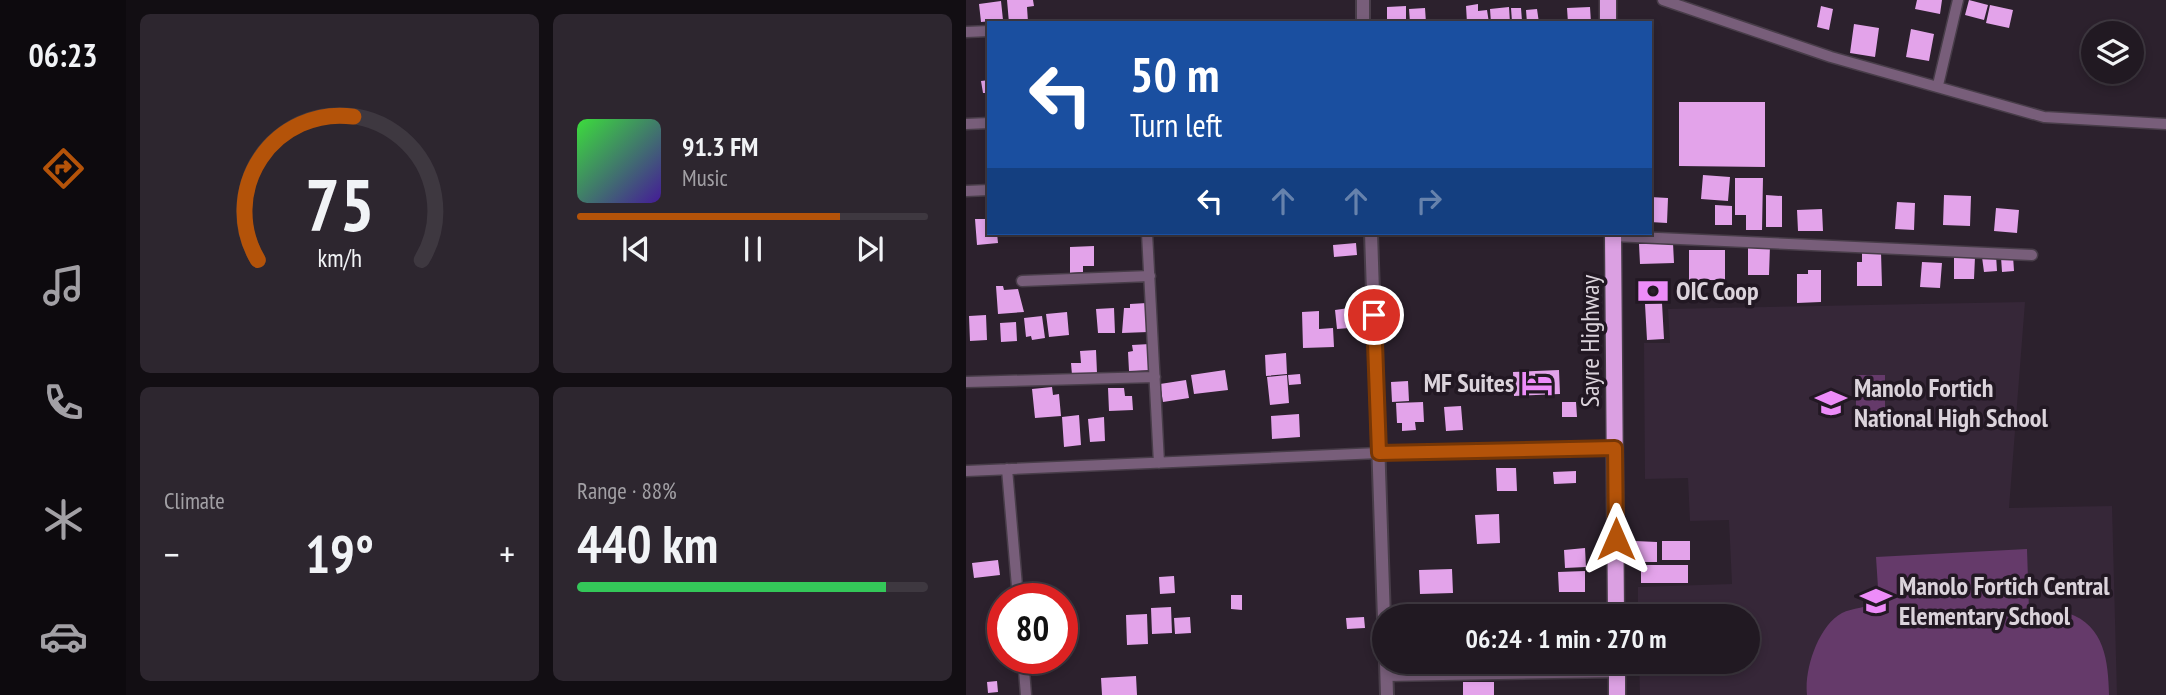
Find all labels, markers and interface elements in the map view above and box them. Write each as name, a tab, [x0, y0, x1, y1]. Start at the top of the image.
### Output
map controls	[2081, 21, 2144, 84]
button: layers	[2081, 21, 2144, 84]
text: 06:23	[28, 34, 98, 76]
text: 50 m	[1130, 42, 1219, 106]
icon: left	[1015, 49, 1106, 140]
text: Turn left	[1130, 104, 1222, 146]
text: 91.3 FM	[682, 130, 758, 163]
icon: directions	[39, 144, 88, 193]
text: 75	[305, 156, 374, 250]
text: Music	[682, 163, 728, 192]
icon: left	[1191, 182, 1229, 220]
icon: ahead	[1264, 182, 1302, 220]
icon: ahead	[1337, 182, 1375, 220]
icon: right	[1410, 182, 1448, 220]
icon: previous	[617, 230, 655, 268]
icon: pause	[734, 230, 772, 268]
icon: next	[851, 230, 889, 268]
text: km/h	[317, 242, 362, 274]
icon: music	[39, 261, 88, 310]
bank icon: OIC Coop	[1636, 274, 1670, 308]
place label: OIC Coop	[1676, 274, 1759, 307]
street label: Sayre Highway	[1573, 275, 1606, 407]
pin	[1344, 285, 1404, 345]
icon: arrive	[1355, 296, 1393, 334]
place label: MF Suites	[1424, 366, 1514, 399]
hotel icon: MF Suites	[1520, 366, 1554, 400]
place label: Manolo Fortich National High School	[1854, 371, 2048, 434]
icon: phone	[39, 378, 88, 427]
school or university icon: Manolo Fortich National High School	[1814, 386, 1848, 420]
text: Range · 88%	[577, 476, 677, 505]
text: Climate	[164, 486, 225, 515]
icon: climate	[39, 495, 88, 544]
position arrow	[1579, 502, 1653, 576]
text: 440 km	[577, 510, 718, 577]
text: 19°	[305, 520, 374, 587]
text: −	[164, 529, 180, 578]
text: +	[499, 529, 515, 578]
place label: Manolo Fortich Central Elementary School	[1899, 569, 2110, 632]
speed limit sign: 80	[987, 583, 1078, 674]
school or university icon: Manolo Fortich Central Elementary School	[1859, 584, 1893, 618]
icon: car	[39, 612, 88, 661]
text: 06:24 · 1 min · 270 m	[1466, 622, 1666, 655]

